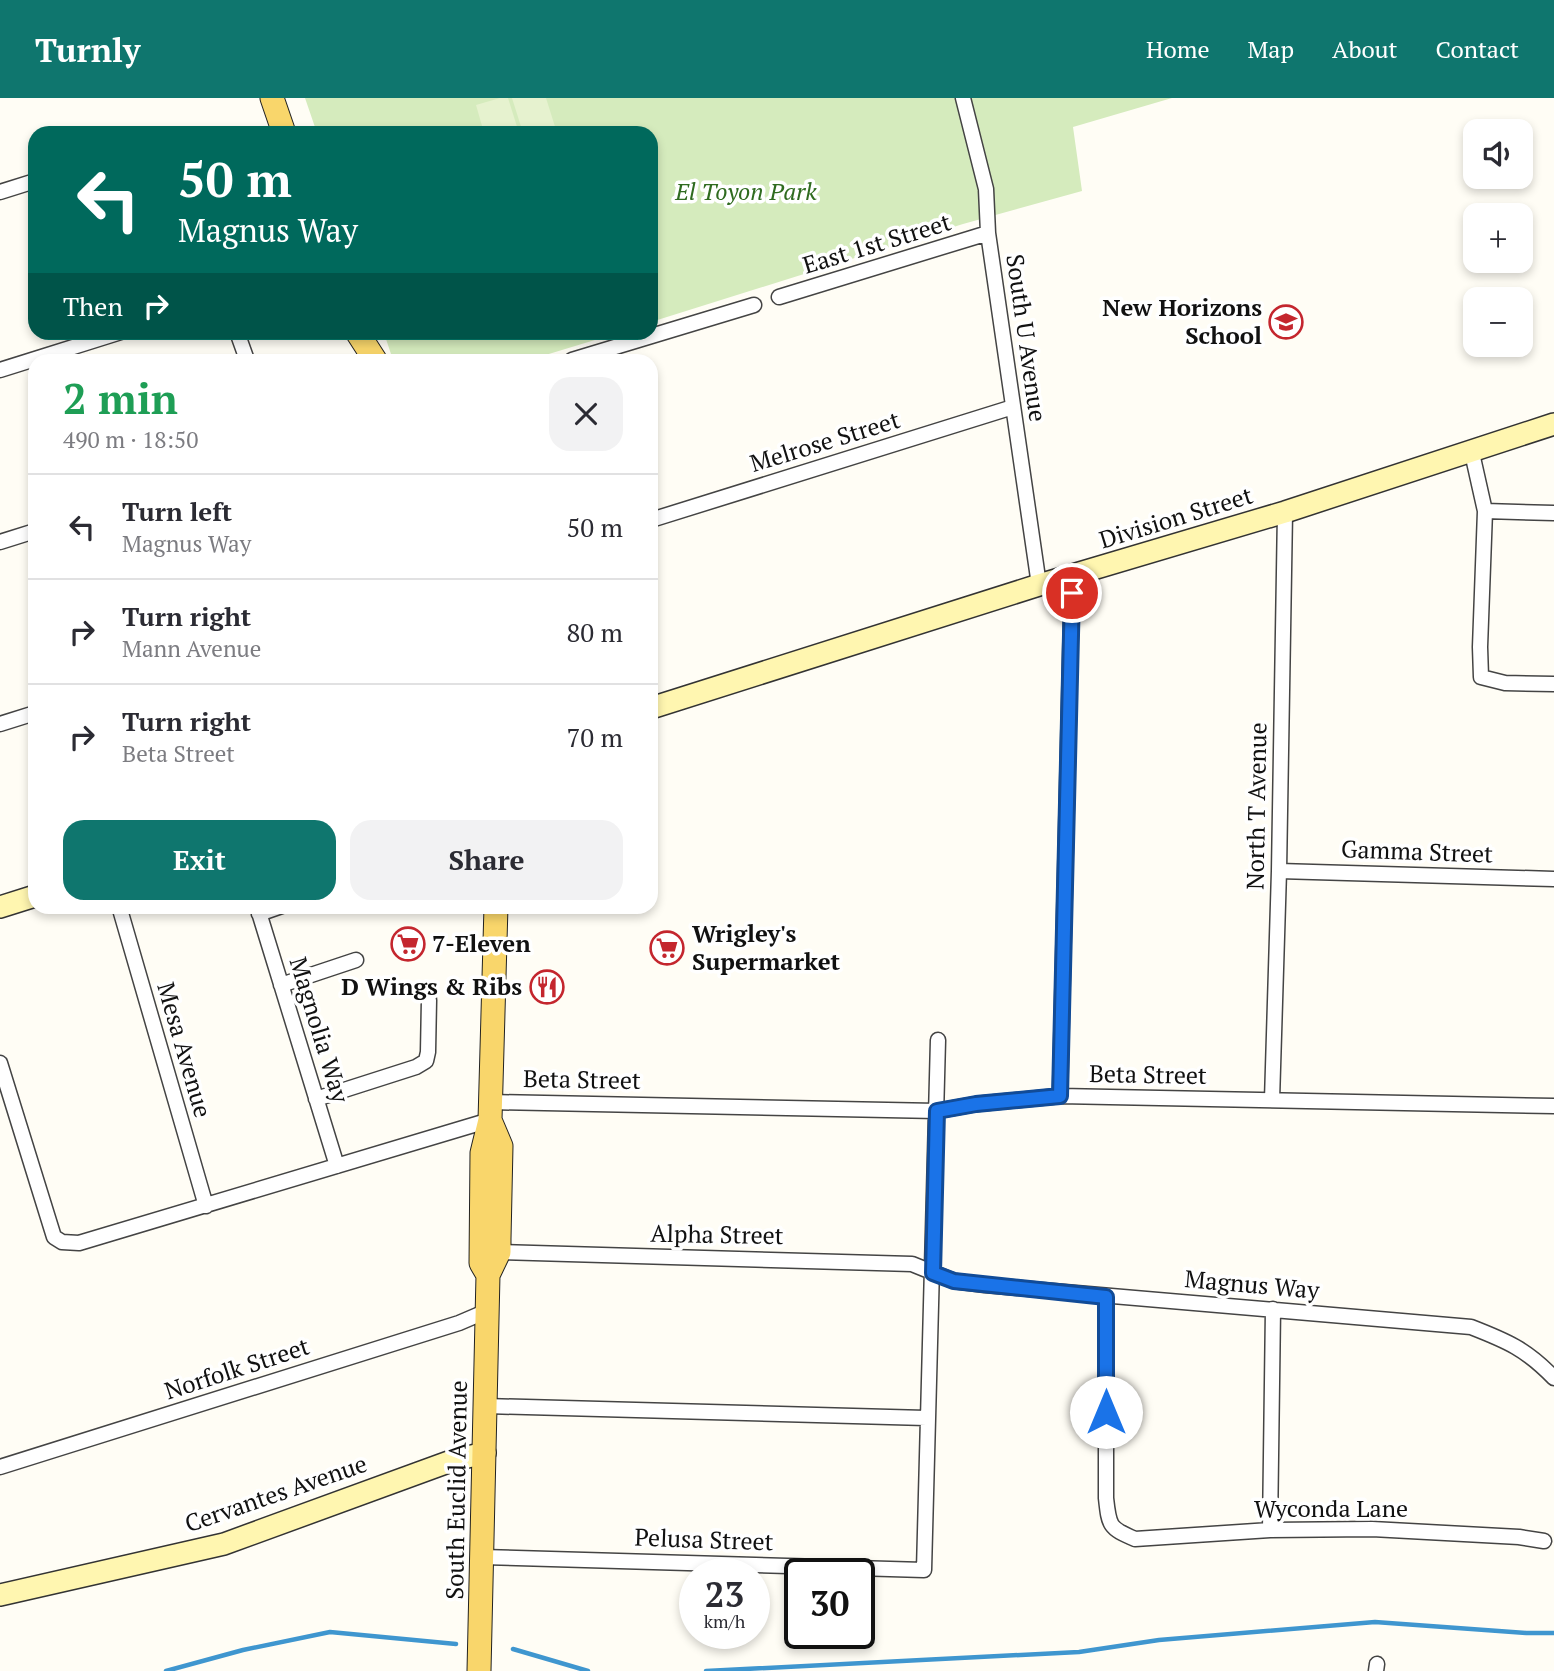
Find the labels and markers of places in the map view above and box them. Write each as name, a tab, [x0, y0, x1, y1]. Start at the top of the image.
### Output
place label: New Horizons School	[1102, 291, 1262, 351]
school or university icon: New Horizons School	[1267, 303, 1305, 341]
pin	[1042, 563, 1102, 623]
place label: Wrigley's Supermarket	[692, 917, 841, 977]
supermarket icon: 7-Eleven	[389, 925, 427, 963]
place label: 7-Eleven	[432, 927, 531, 959]
supermarket icon: Wrigley's Supermarket	[648, 929, 686, 967]
restaurant icon: D Wings & Ribs	[528, 968, 566, 1006]
place label: D Wings & Ribs	[341, 970, 522, 1002]

